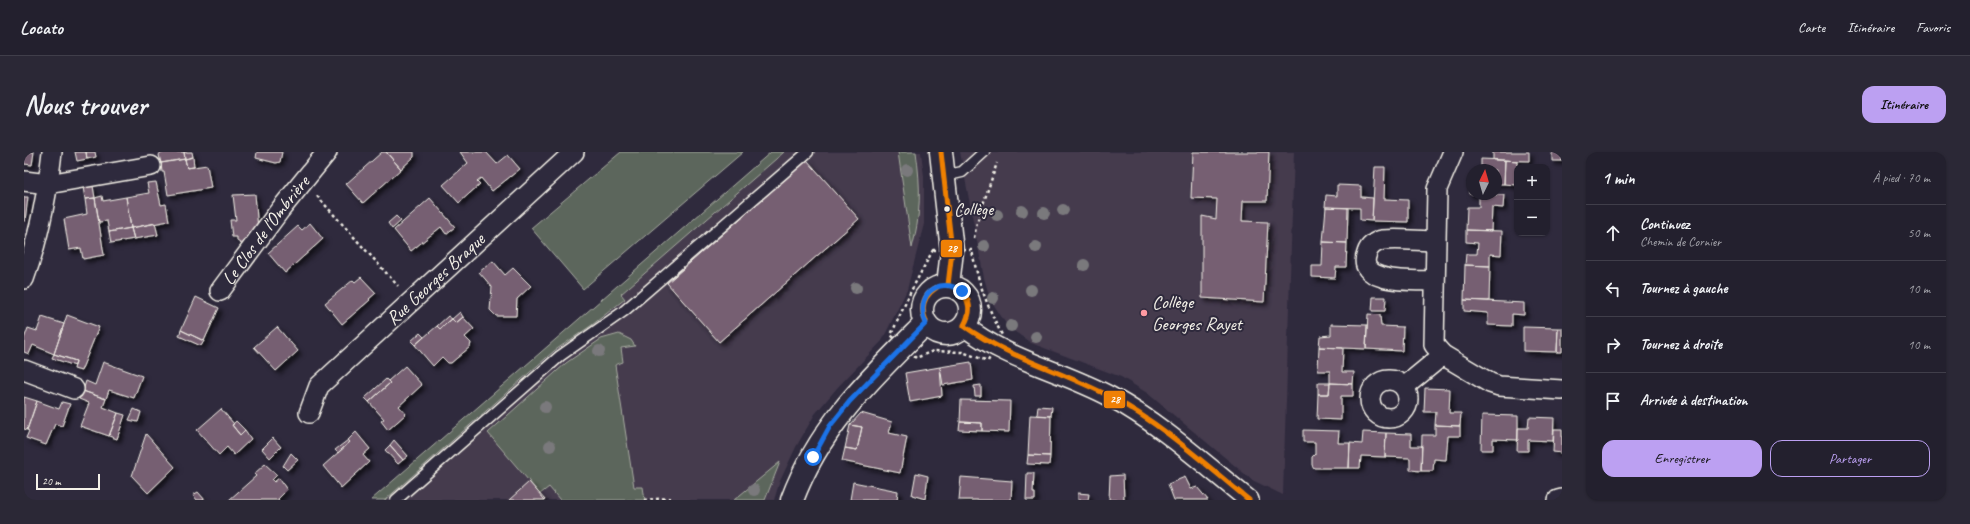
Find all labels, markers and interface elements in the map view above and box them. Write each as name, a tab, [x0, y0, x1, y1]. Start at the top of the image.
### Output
text: Locato	[20, 16, 63, 40]
text: Carte	[1798, 19, 1825, 36]
text: Itinéraire	[1847, 19, 1894, 36]
text: Favoris	[1916, 19, 1950, 36]
button: Itinéraire	[1862, 86, 1946, 123]
text: Nous trouver	[24, 87, 147, 122]
north arrow	[1466, 164, 1502, 200]
map controls	[1514, 164, 1550, 236]
button: +	[1514, 164, 1550, 200]
text: 1 min	[1602, 168, 1635, 189]
street label: Le Clos de l'Ombrière	[217, 169, 316, 290]
text: À pied · 70 m	[1873, 170, 1930, 186]
place label: Collège	[954, 198, 994, 220]
button: −	[1514, 200, 1550, 236]
marker: Collège	[942, 204, 952, 214]
text: Continuez	[1640, 215, 1690, 234]
icon: ahead	[1602, 222, 1624, 244]
text: 50 m	[1908, 225, 1930, 241]
street label: Rue Georges Braque	[381, 226, 491, 330]
text: Chemin de Cornier	[1640, 234, 1721, 250]
line badge: 28	[940, 239, 963, 258]
text: 28	[947, 241, 959, 255]
icon: left	[1602, 278, 1624, 300]
text: Tournez à gauche	[1640, 279, 1727, 298]
text: 10 m	[1908, 281, 1930, 297]
route end	[953, 282, 971, 300]
place label: Collège Georges Rayet	[1152, 290, 1244, 336]
marker: Collège Georges Rayet	[1139, 308, 1149, 318]
icon: right	[1602, 334, 1624, 356]
text: Tournez à droite	[1640, 335, 1722, 354]
text: 10 m	[1908, 337, 1930, 353]
line badge: 28	[1103, 390, 1126, 409]
icon: arrive	[1602, 390, 1624, 412]
text: Arrivée à destination	[1640, 391, 1748, 410]
text: 28	[1110, 392, 1122, 406]
button: Enregistrer	[1602, 440, 1762, 477]
button: Partager	[1770, 440, 1930, 477]
route start	[804, 448, 822, 466]
scale bar	[36, 472, 100, 491]
text: 20 m	[42, 474, 61, 488]

